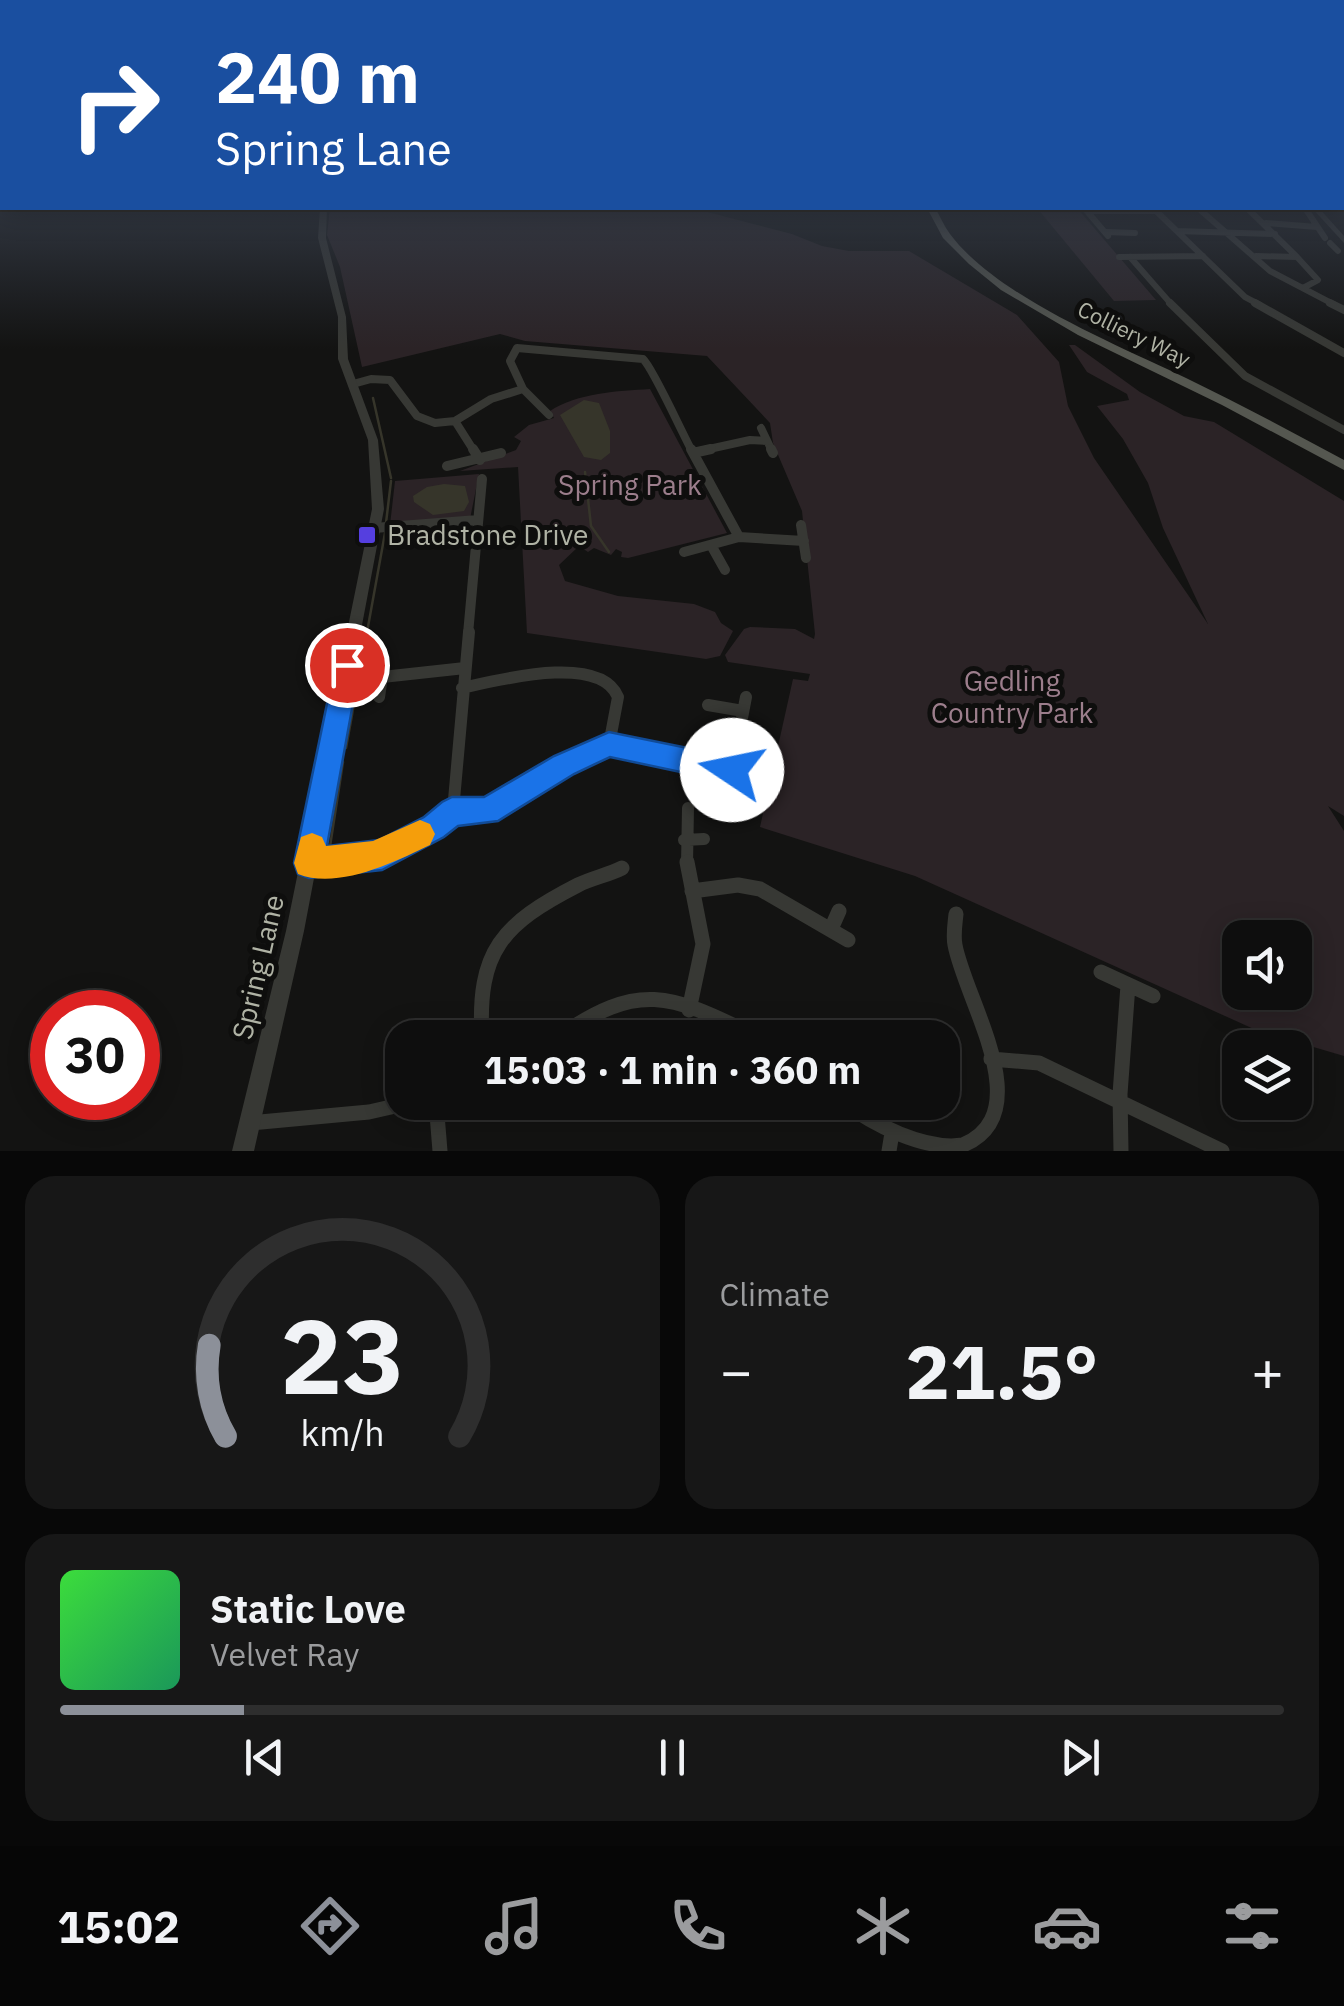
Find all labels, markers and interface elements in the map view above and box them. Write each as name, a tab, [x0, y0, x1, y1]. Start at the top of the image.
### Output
text: 240 m	[215, 31, 420, 122]
icon: right	[50, 40, 180, 170]
text: Spring Lane	[215, 119, 452, 177]
street label: Colliery Way	[1073, 294, 1195, 373]
park label: Spring Park	[558, 466, 702, 503]
place label: Bradstone Drive	[387, 516, 588, 553]
marker: Bradstone Drive	[356, 524, 378, 546]
pin	[305, 623, 390, 708]
icon: arrive	[320, 638, 375, 693]
park label: Gedling Country Park	[931, 662, 1093, 731]
position arrow	[680, 718, 784, 822]
street label: Spring Lane	[223, 891, 292, 1043]
map controls	[1222, 920, 1312, 1120]
button: sound	[1222, 920, 1312, 1010]
speed limit sign: 30	[30, 990, 160, 1120]
button: layers	[1222, 1030, 1312, 1120]
text: 15:03 · 1 min · 360 m	[484, 1045, 861, 1094]
text: Climate	[720, 1273, 830, 1315]
text: 23	[280, 1287, 405, 1423]
text: 21.5°	[905, 1322, 1099, 1420]
text: −	[720, 1335, 753, 1406]
text: +	[1251, 1335, 1284, 1406]
text: km/h	[300, 1409, 384, 1456]
text: Static Love	[210, 1584, 406, 1633]
text: Velvet Ray	[210, 1633, 359, 1675]
icon: previous	[237, 1730, 292, 1785]
icon: pause	[645, 1730, 700, 1785]
icon: next	[1053, 1730, 1108, 1785]
icon: directions	[295, 1891, 365, 1961]
icon: music	[479, 1891, 549, 1961]
icon: phone	[663, 1891, 733, 1961]
icon: climate	[848, 1891, 918, 1961]
icon: car	[1032, 1891, 1102, 1961]
icon: filters	[1217, 1891, 1287, 1961]
text: 15:02	[57, 1897, 180, 1955]

